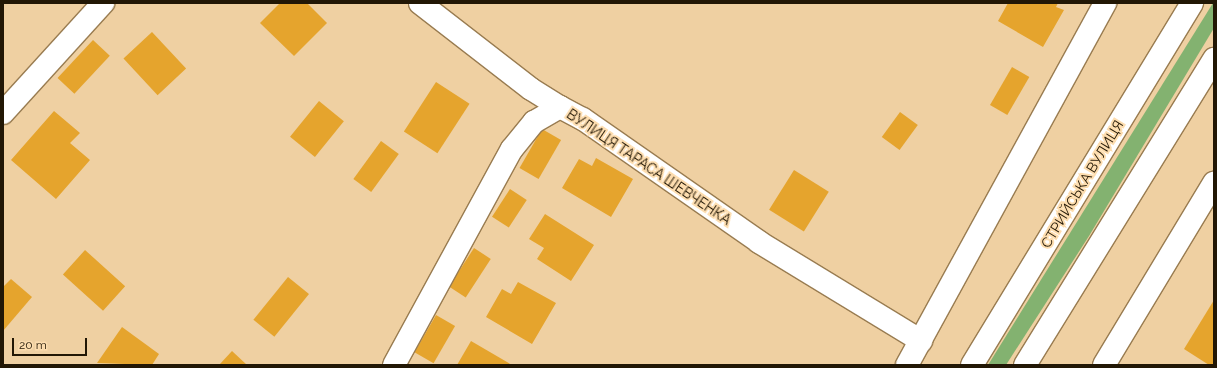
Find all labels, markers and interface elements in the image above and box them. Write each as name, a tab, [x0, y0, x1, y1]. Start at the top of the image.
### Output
street label: ВУЛИЦЯ ТАРАСА ШЕВЧЕНКА	[563, 105, 735, 229]
street label: СТРИЙСЬКА ВУЛИЦЯ	[1037, 117, 1127, 251]
scale bar	[14, 330, 89, 356]
text: 20 m	[19, 338, 47, 352]

